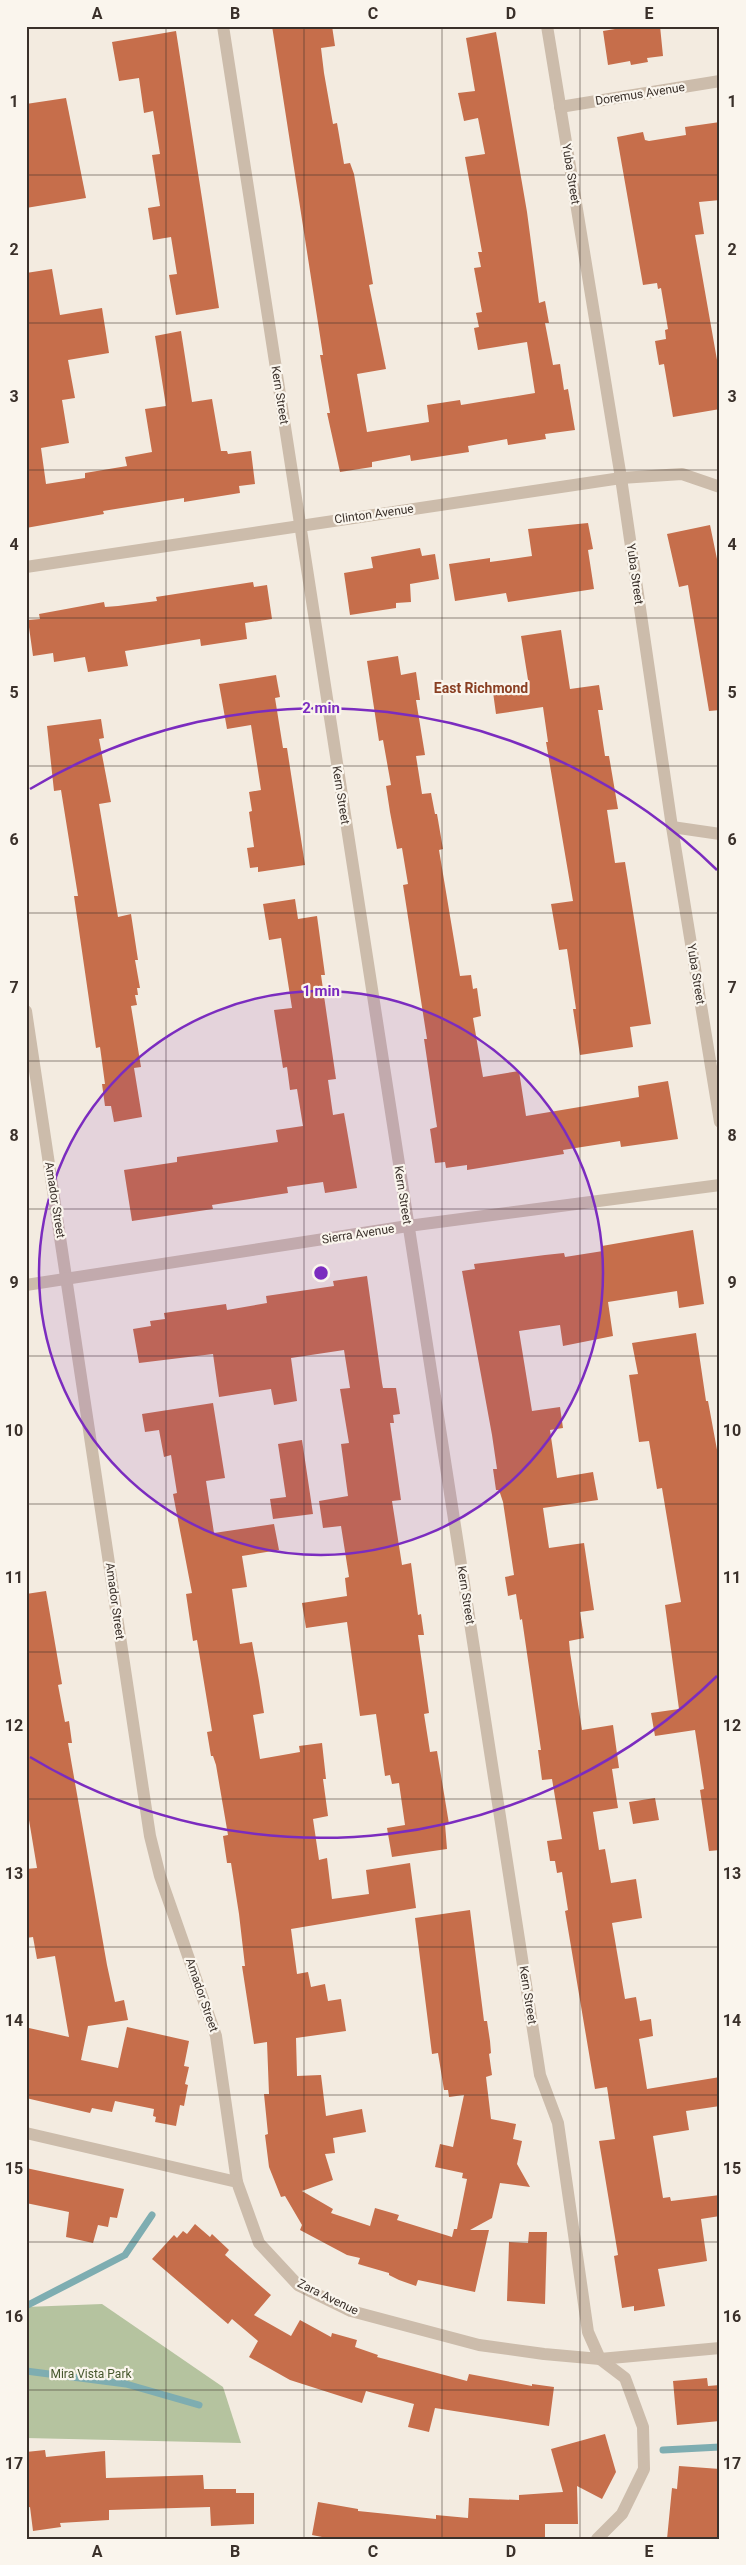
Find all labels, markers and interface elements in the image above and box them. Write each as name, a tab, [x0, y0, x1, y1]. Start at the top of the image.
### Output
text: A	[92, 4, 103, 23]
text: B	[230, 4, 240, 23]
text: C	[368, 4, 378, 23]
text: D	[506, 4, 516, 23]
text: E	[645, 4, 654, 23]
street label: Doremus Avenue	[594, 80, 686, 108]
text: 1	[9, 92, 19, 111]
text: 1	[727, 92, 737, 111]
street label: Yuba Street	[559, 143, 583, 206]
text: 2	[9, 240, 19, 259]
text: 2	[727, 240, 737, 259]
street label: Kern Street	[268, 365, 292, 425]
text: 3	[9, 387, 19, 406]
text: 3	[727, 387, 737, 406]
street label: Clinton Avenue	[334, 502, 414, 526]
text: 4	[9, 535, 19, 554]
text: 4	[727, 535, 737, 554]
street label: Yuba Street	[624, 543, 646, 605]
district label: East Richmond	[434, 680, 528, 696]
text: 5	[9, 683, 19, 702]
text: 5	[727, 683, 737, 702]
text: 2 min	[302, 699, 340, 717]
street label: Kern Street	[329, 765, 353, 825]
text: 6	[9, 830, 19, 849]
text: 6	[727, 830, 737, 849]
street label: Yuba Street	[684, 943, 708, 1006]
text: 7	[9, 978, 19, 997]
text: 7	[727, 978, 737, 997]
text: 1 min	[302, 982, 340, 1000]
text: 8	[9, 1126, 19, 1145]
text: 8	[727, 1126, 737, 1145]
street label: Amador Street	[42, 1161, 68, 1239]
street label: Kern Street	[391, 1165, 415, 1225]
street label: Sierra Avenue	[321, 1221, 395, 1247]
centre of rings	[312, 1264, 330, 1282]
text: 9	[9, 1273, 19, 1292]
text: 9	[727, 1273, 737, 1292]
text: 10	[5, 1421, 23, 1440]
text: 10	[723, 1421, 741, 1440]
street label: Amador Street	[103, 1562, 127, 1640]
street label: Kern Street	[454, 1565, 478, 1625]
text: 11	[5, 1568, 23, 1587]
text: 11	[723, 1568, 741, 1587]
text: 12	[5, 1716, 23, 1735]
text: 12	[723, 1716, 741, 1735]
text: 13	[5, 1864, 23, 1883]
text: 13	[723, 1864, 741, 1883]
street label: Amador Street	[183, 1956, 221, 2034]
street label: Kern Street	[516, 1965, 540, 2025]
text: 14	[5, 2011, 23, 2030]
text: 14	[723, 2011, 741, 2030]
text: 15	[5, 2159, 23, 2178]
text: 15	[723, 2159, 741, 2178]
street label: Zara Avenue	[295, 2276, 361, 2318]
text: 16	[5, 2307, 23, 2326]
text: 16	[723, 2307, 741, 2326]
park label: Mira Vista Park	[50, 2367, 132, 2381]
text: 17	[5, 2454, 23, 2473]
text: 17	[723, 2454, 741, 2473]
text: A	[92, 2542, 103, 2561]
text: B	[230, 2542, 240, 2561]
text: C	[368, 2542, 378, 2561]
text: D	[506, 2542, 516, 2561]
text: E	[645, 2542, 654, 2561]

